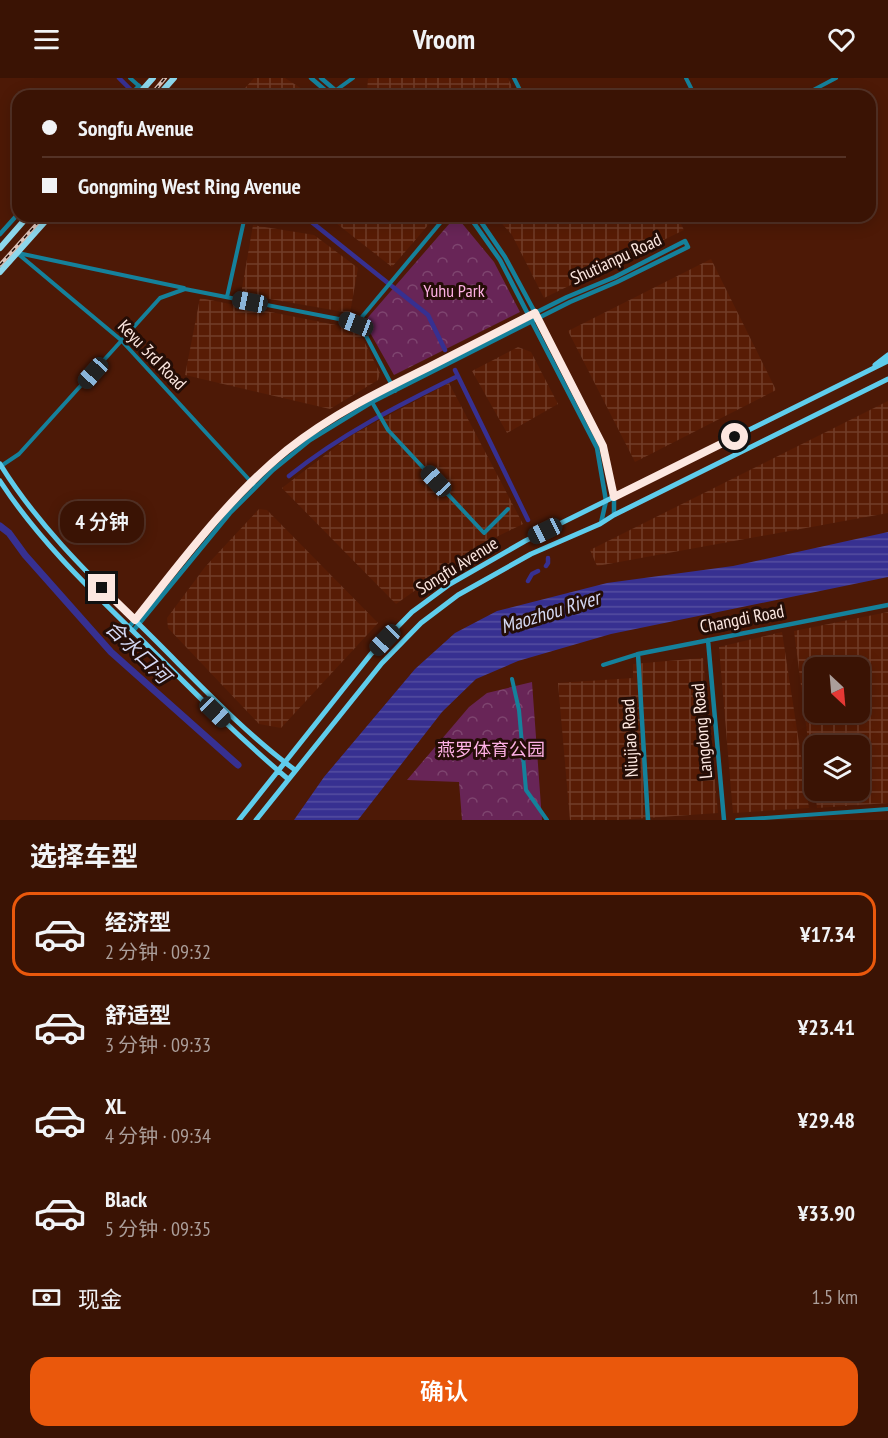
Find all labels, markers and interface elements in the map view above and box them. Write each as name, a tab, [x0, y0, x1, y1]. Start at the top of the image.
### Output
text: Vroom	[413, 22, 475, 56]
icon: menu	[30, 23, 63, 56]
icon: heart	[825, 23, 858, 56]
text: Songfu Avenue	[78, 114, 194, 142]
text: Gongming West Ring Avenue	[78, 172, 301, 200]
street label: Shutianpu Road	[567, 228, 665, 290]
park label: Yuhu Park	[423, 279, 485, 302]
car	[231, 290, 269, 314]
car	[336, 309, 376, 339]
street label: Keyu 3rd Road	[113, 315, 192, 395]
car	[74, 354, 112, 392]
route start	[721, 423, 748, 450]
car	[417, 462, 455, 500]
callout: 4 分钟	[60, 501, 144, 543]
text: 4 分钟	[75, 509, 129, 535]
car	[525, 515, 565, 547]
street label: Songfu Avenue	[411, 531, 502, 600]
route end	[88, 574, 115, 601]
water label: Maozhou River	[497, 584, 605, 639]
street label: Changdi Road	[698, 599, 786, 638]
water label: 合水口河	[100, 615, 179, 692]
car	[366, 621, 404, 659]
north arrow	[804, 657, 870, 723]
map controls	[804, 657, 870, 801]
street label: Langdong Road	[686, 682, 717, 780]
car	[196, 693, 234, 731]
street label: Niujiao Road	[616, 698, 643, 778]
button: layers	[804, 735, 870, 801]
park label: 燕罗体育公园	[437, 738, 545, 761]
text: 选择车型	[30, 839, 138, 873]
icon: car	[33, 907, 87, 961]
text: 经济型	[105, 908, 171, 936]
text: ¥17.34	[800, 920, 855, 948]
text: 2 分钟 · 09:32	[105, 939, 211, 965]
icon: car	[33, 1000, 87, 1054]
text: 舒适型	[105, 1001, 171, 1029]
text: ¥23.41	[798, 1013, 855, 1041]
text: 3 分钟 · 09:33	[105, 1032, 211, 1058]
text: XL	[105, 1092, 126, 1120]
icon: car	[33, 1093, 87, 1147]
text: ¥29.48	[798, 1106, 855, 1134]
text: 4 分钟 · 09:34	[105, 1123, 211, 1149]
text: Black	[105, 1185, 147, 1213]
icon: car	[33, 1186, 87, 1240]
text: ¥33.90	[798, 1199, 855, 1227]
text: 5 分钟 · 09:35	[105, 1216, 211, 1242]
icon: cash	[30, 1281, 63, 1314]
text: 1.5 km	[811, 1284, 858, 1310]
text: 现金	[78, 1285, 122, 1313]
button: 确认	[30, 1357, 858, 1426]

